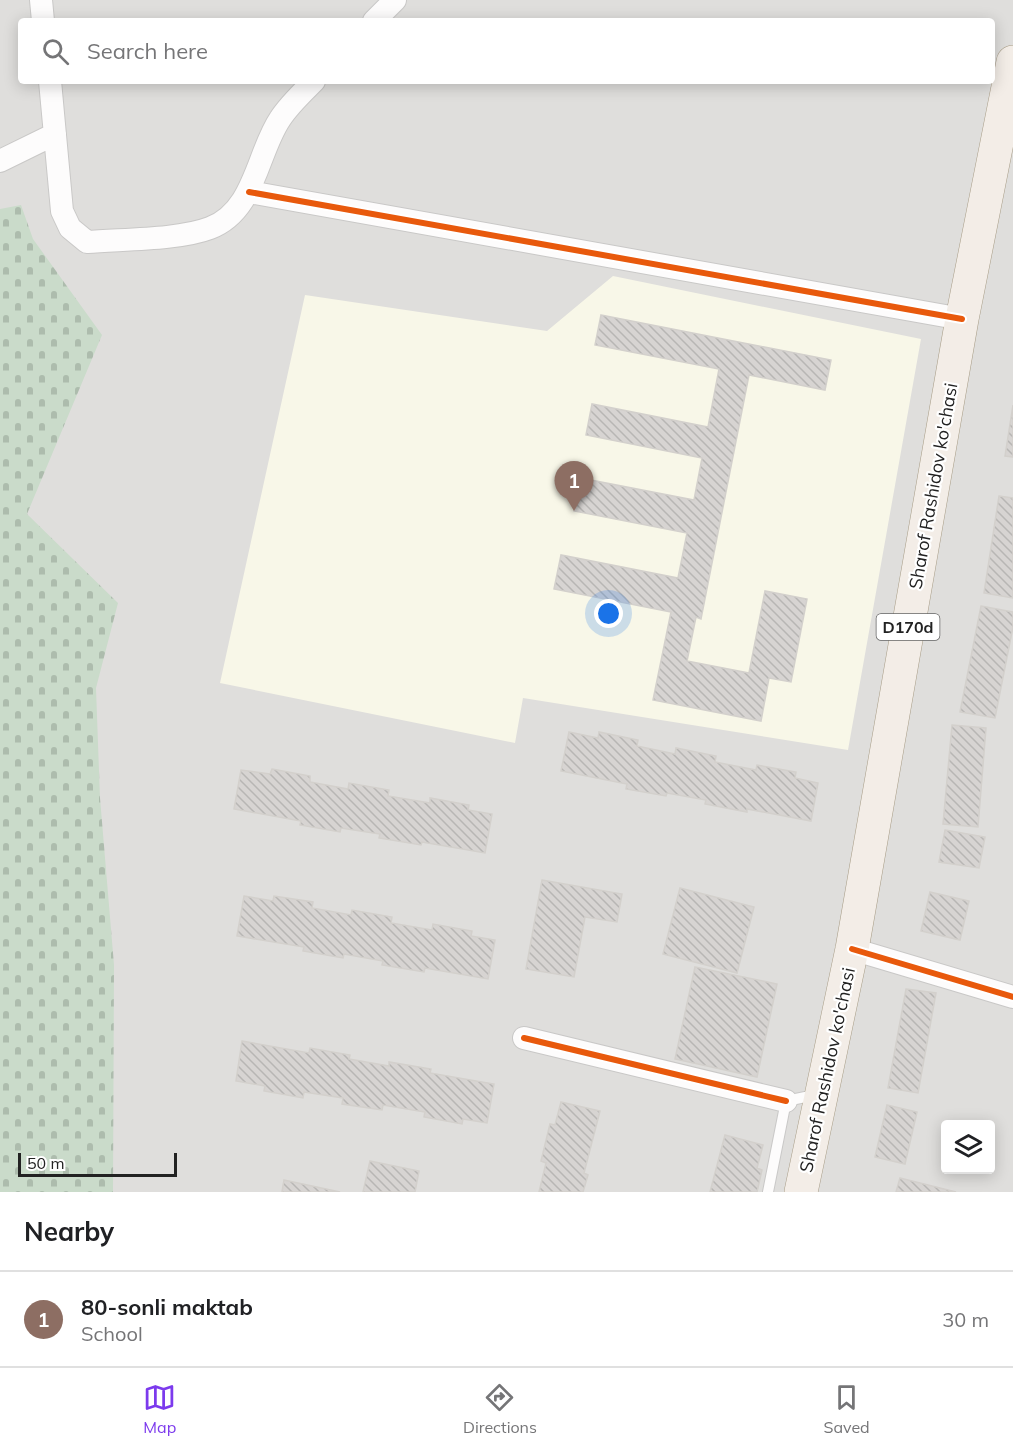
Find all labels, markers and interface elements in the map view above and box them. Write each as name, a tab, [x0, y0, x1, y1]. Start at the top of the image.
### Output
search box	[18, 18, 995, 84]
icon: search	[39, 35, 72, 68]
text: Search here	[87, 37, 208, 65]
street label: Sharof Rashidov ko'chasi	[904, 381, 962, 591]
pin: 1	[554, 462, 594, 511]
your location	[594, 599, 623, 628]
road number: D170d	[876, 614, 940, 640]
street label: Sharof Rashidov ko'chasi	[794, 965, 860, 1175]
map controls	[941, 1120, 995, 1174]
button: layers	[941, 1120, 995, 1174]
scale bar	[18, 1150, 177, 1178]
text: 50 m	[27, 1153, 64, 1173]
text: Nearby	[24, 1215, 114, 1248]
text: 80-sonli maktab	[81, 1293, 253, 1321]
text: 1	[38, 1307, 50, 1332]
text: 30 m	[942, 1307, 989, 1332]
text: School	[81, 1321, 143, 1346]
tab: Map	[143, 1381, 176, 1437]
tab: Directions	[463, 1381, 537, 1437]
tab: Saved	[824, 1381, 870, 1437]

